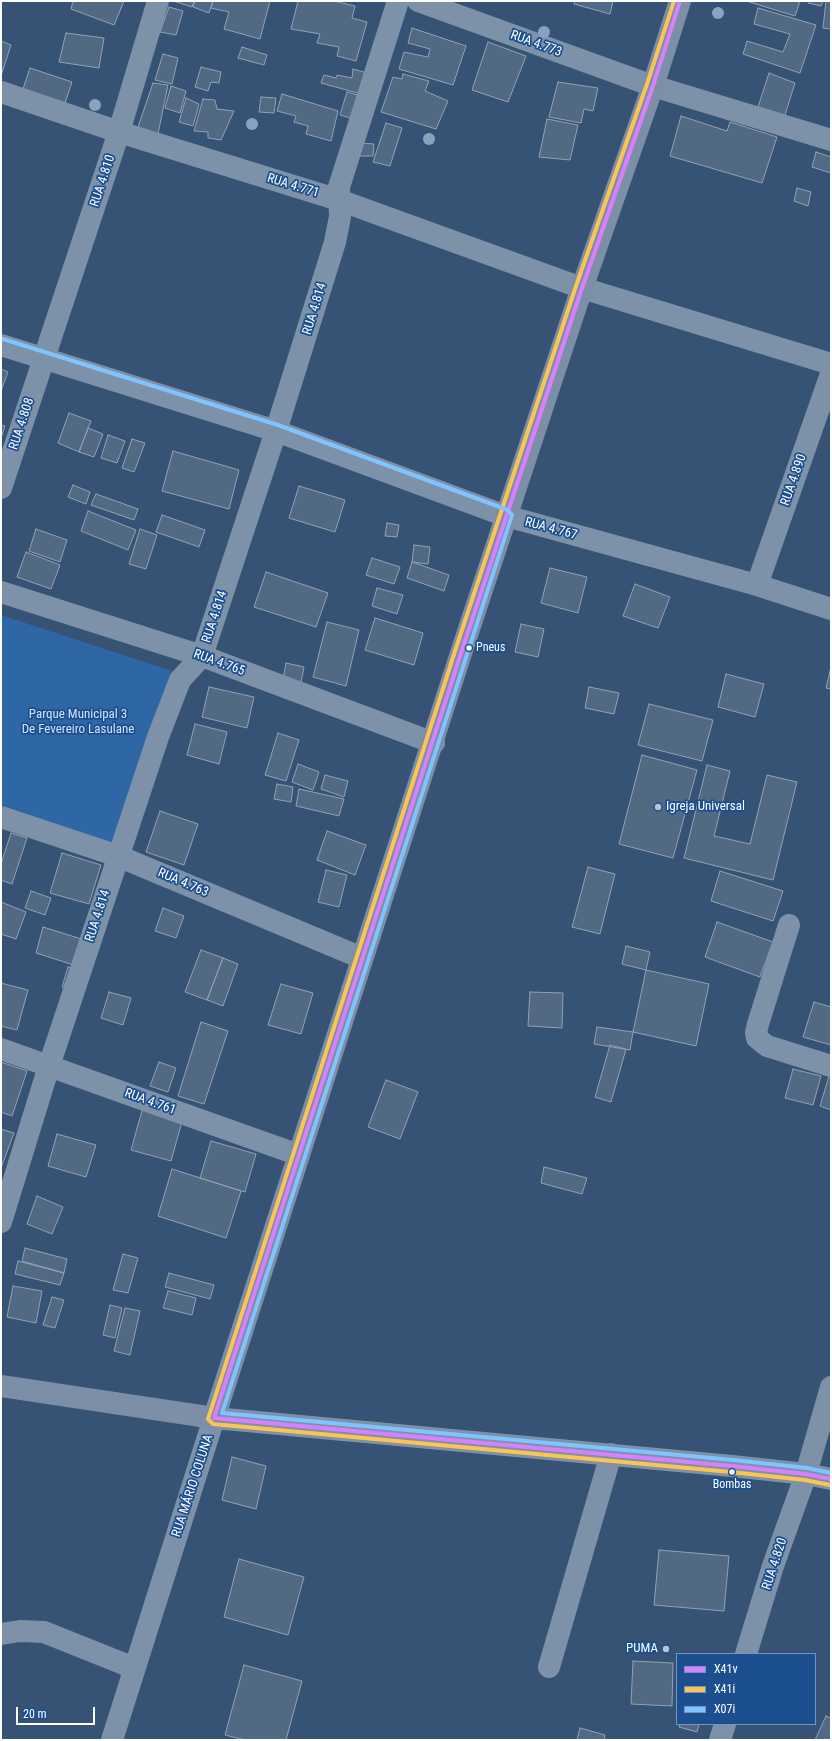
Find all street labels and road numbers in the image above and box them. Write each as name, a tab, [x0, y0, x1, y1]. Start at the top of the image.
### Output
street label: RUA 4.773	[508, 27, 564, 61]
street label: RUA 4.810	[87, 153, 119, 209]
street label: RUA 4.771	[265, 171, 321, 201]
street label: RUA 4.814	[300, 281, 330, 337]
street label: RUA 4.808	[6, 396, 38, 452]
street label: RUA 4.890	[778, 452, 810, 508]
street label: RUA 4.767	[523, 515, 579, 543]
street label: RUA 4.814	[199, 589, 231, 645]
street label: RUA 4.765	[191, 646, 247, 680]
street label: RUA 4.763	[155, 865, 211, 901]
street label: RUA 4.814	[82, 888, 114, 944]
street label: RUA 4.761	[122, 1085, 178, 1119]
street label: RUA MÁRIO COLUNA	[169, 1433, 217, 1539]
street label: RUA 4.820	[759, 1536, 791, 1592]

